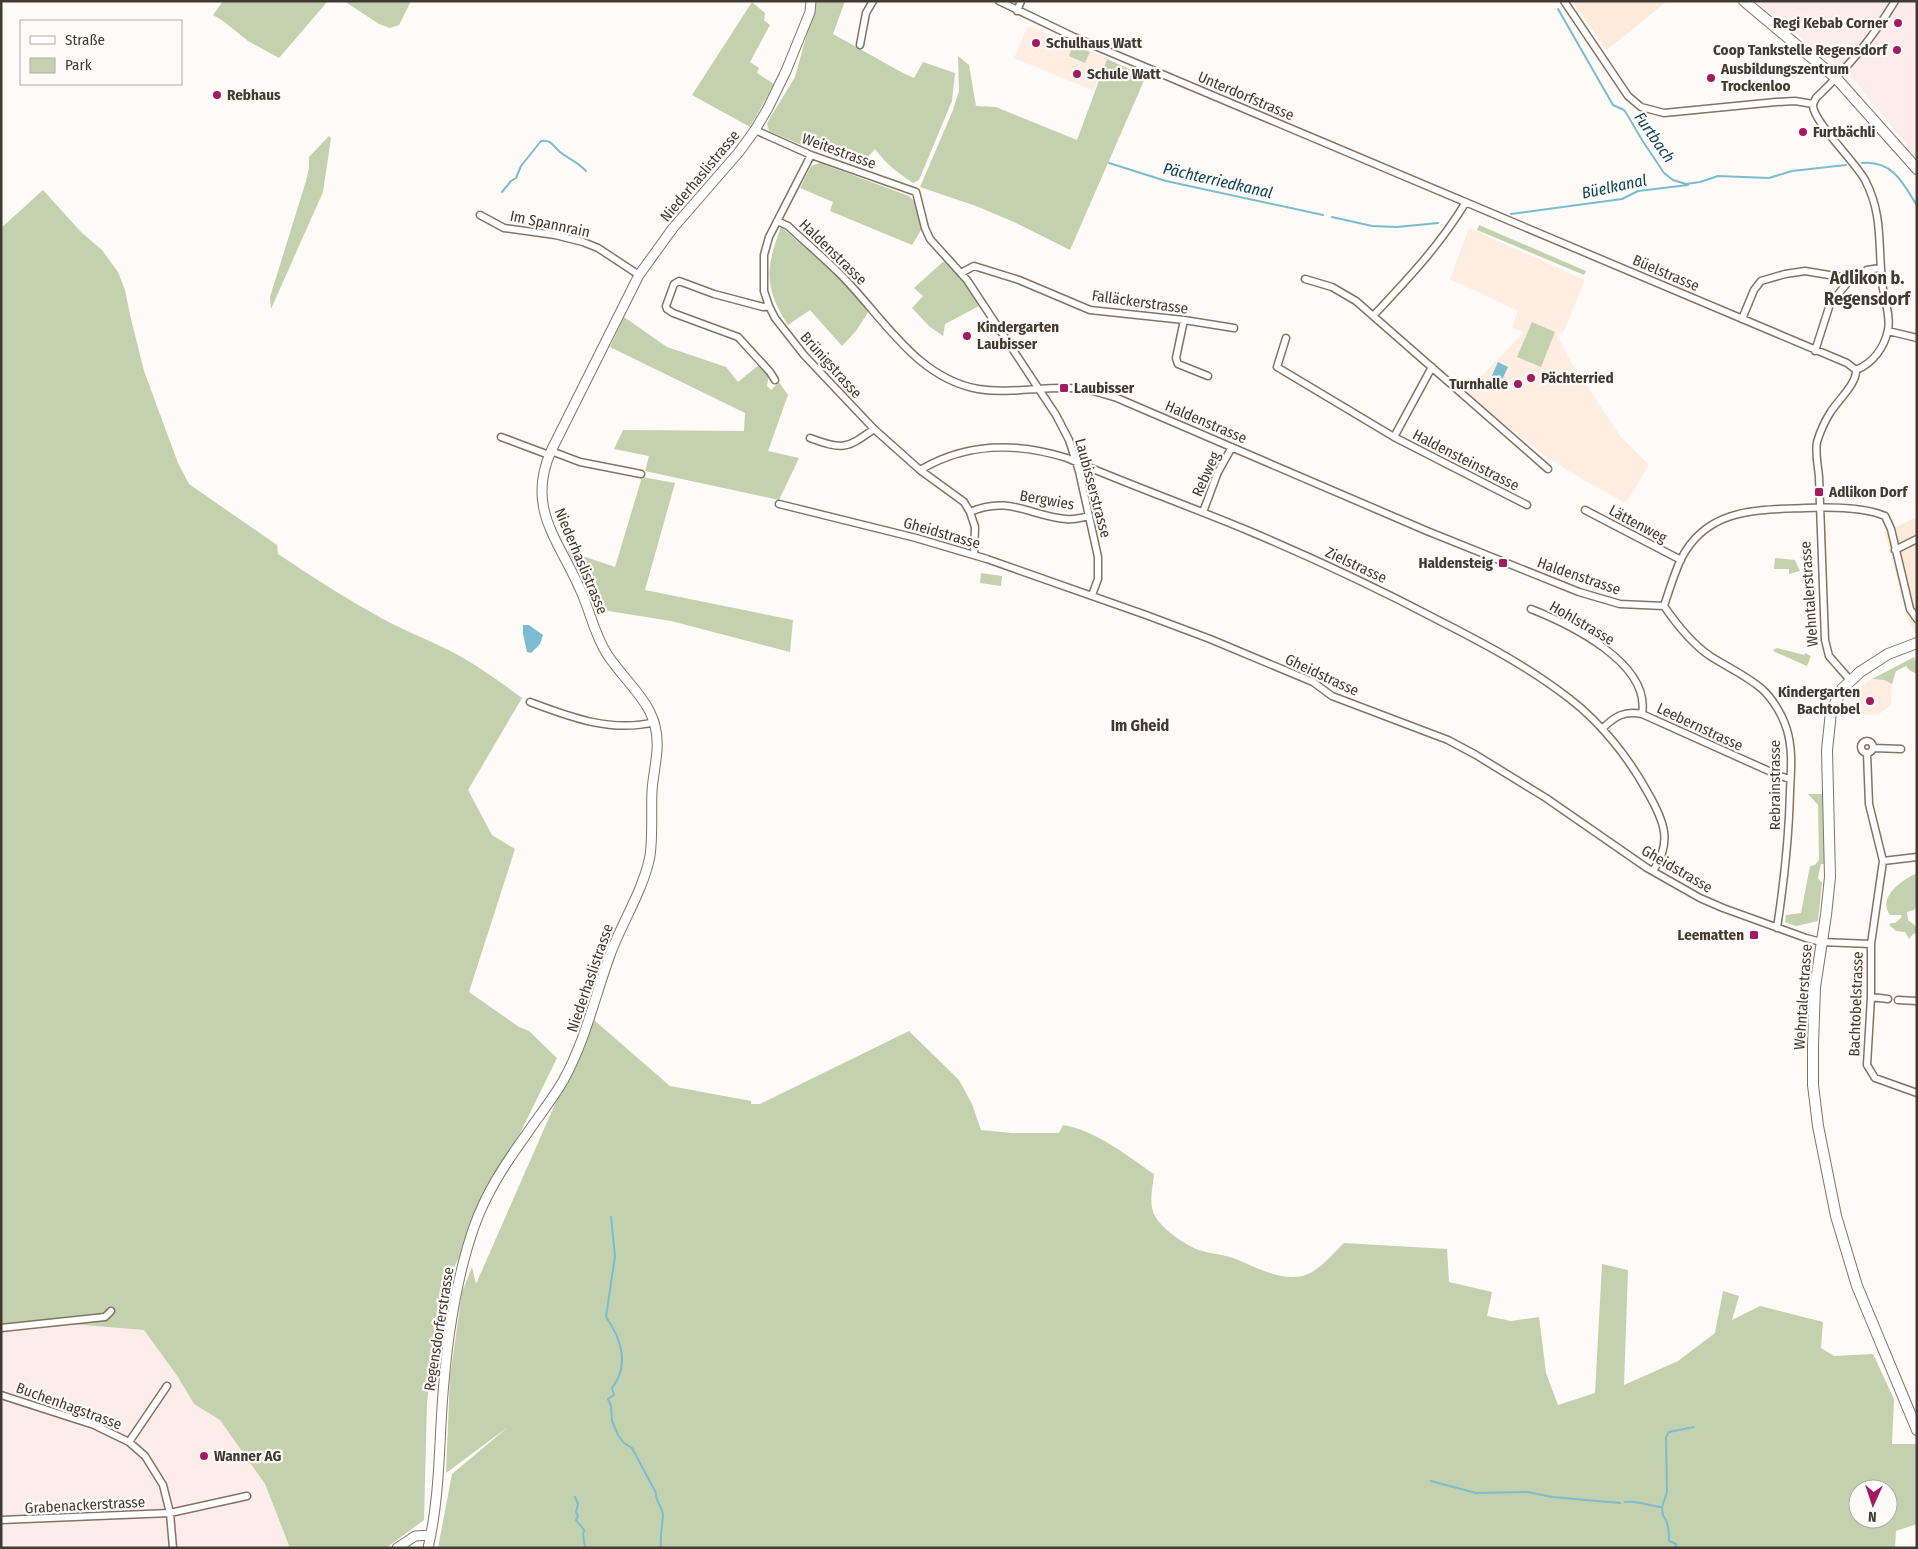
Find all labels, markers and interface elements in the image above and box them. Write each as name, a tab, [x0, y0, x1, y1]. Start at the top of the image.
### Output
place label: Regi Kebab Corner	[1773, 14, 1888, 32]
marker: Regi Kebab Corner	[1892, 17, 1904, 29]
legend	[20, 20, 182, 85]
text: Straße	[65, 31, 105, 49]
place label: Schulhaus Watt	[1046, 34, 1143, 52]
marker: Schulhaus Watt	[1030, 37, 1042, 49]
place label: Coop Tankstelle Regensdorf	[1713, 41, 1888, 59]
marker: Coop Tankstelle Regensdorf	[1891, 44, 1903, 56]
text: Park	[65, 56, 92, 74]
place label: Ausbildungszentrum Trockenloo	[1720, 60, 1849, 95]
place label: Schule Watt	[1087, 65, 1162, 83]
marker: Schule Watt	[1071, 68, 1083, 80]
street label: Unterdorfstrasse	[1195, 68, 1297, 124]
marker: Ausbildungszentrum Trockenloo	[1705, 72, 1717, 84]
place label: Rebhaus	[227, 86, 281, 104]
marker: Rebhaus	[211, 89, 223, 101]
water label: Furtbach	[1630, 108, 1679, 166]
place label: Furtbächli	[1813, 123, 1876, 141]
marker: Furtbächli	[1797, 126, 1809, 138]
street label: Niederhaslistrasse	[657, 127, 743, 225]
street label: Weitestrasse	[799, 129, 879, 173]
water label: Pächterriedkanal	[1161, 159, 1275, 202]
water label: Büelkanal	[1580, 170, 1648, 203]
street label: Im Spannrain	[508, 207, 592, 241]
street label: Haldenstrasse	[795, 215, 871, 289]
street label: Büelstrasse	[1630, 251, 1702, 295]
district label: Adlikon b. Regensdorf	[1824, 267, 1912, 310]
street label: Falläckerstrasse	[1091, 286, 1189, 318]
place label: Kindergarten Laubisser	[977, 318, 1059, 353]
street label: Brünigstrasse	[796, 328, 866, 402]
marker: Kindergarten Laubisser	[961, 330, 973, 342]
place label: Pächterried	[1541, 369, 1614, 387]
marker: Pächterried	[1525, 372, 1537, 384]
place label: Turnhalle	[1449, 375, 1508, 393]
marker: Turnhalle	[1512, 378, 1524, 390]
place label: Laubisser	[1074, 379, 1135, 397]
marker: Laubisser	[1058, 382, 1070, 394]
street label: Haldenstrasse	[1162, 397, 1250, 447]
street label: Haldensteinstrasse	[1410, 425, 1522, 495]
street label: Laubisserstrasse	[1071, 436, 1115, 540]
street label: Rebweg	[1188, 449, 1224, 499]
place label: Adlikon Dorf	[1828, 483, 1908, 501]
street label: Bergwies	[1018, 486, 1076, 514]
marker: Adlikon Dorf	[1813, 486, 1825, 498]
street label: Lättenweg	[1606, 501, 1670, 547]
street label: Niederhaslistrasse	[551, 505, 611, 617]
street label: Gheidstrasse	[901, 513, 983, 553]
street label: Wehntalerstrasse	[1796, 540, 1822, 648]
street label: Zielstrasse	[1322, 543, 1390, 587]
street label: Haldenstrasse	[1535, 553, 1623, 599]
place label: Haldensteig	[1418, 554, 1494, 572]
marker: Haldensteig	[1497, 557, 1509, 569]
street label: Hohlstrasse	[1546, 597, 1618, 649]
street label: Gheidstrasse	[1282, 650, 1362, 700]
place label: Kindergarten Bachtobel	[1778, 683, 1861, 718]
marker: Kindergarten Bachtobel	[1864, 695, 1876, 707]
street label: Leebernstrasse	[1654, 699, 1746, 755]
district label: Im Gheid	[1111, 716, 1169, 735]
street label: Rebrainstrasse	[1766, 740, 1784, 830]
street label: Gheidstrasse	[1638, 841, 1716, 897]
street label: Niederhaslistrasse	[563, 921, 617, 1035]
place label: Leematten	[1677, 926, 1744, 944]
marker: Leematten	[1748, 929, 1760, 941]
street label: Wehntalerstrasse	[1790, 943, 1816, 1051]
street label: Bachtobelstrasse	[1845, 951, 1867, 1057]
street label: Regensdorferstrasse	[420, 1266, 458, 1392]
street label: Buchenhagstrasse	[14, 1379, 124, 1433]
place label: Wanner AG	[214, 1447, 282, 1465]
marker: Wanner AG	[198, 1450, 210, 1462]
north arrow	[1848, 1479, 1898, 1529]
street label: Grabenackerstrasse	[24, 1493, 146, 1517]
text: N	[1868, 1508, 1877, 1525]

